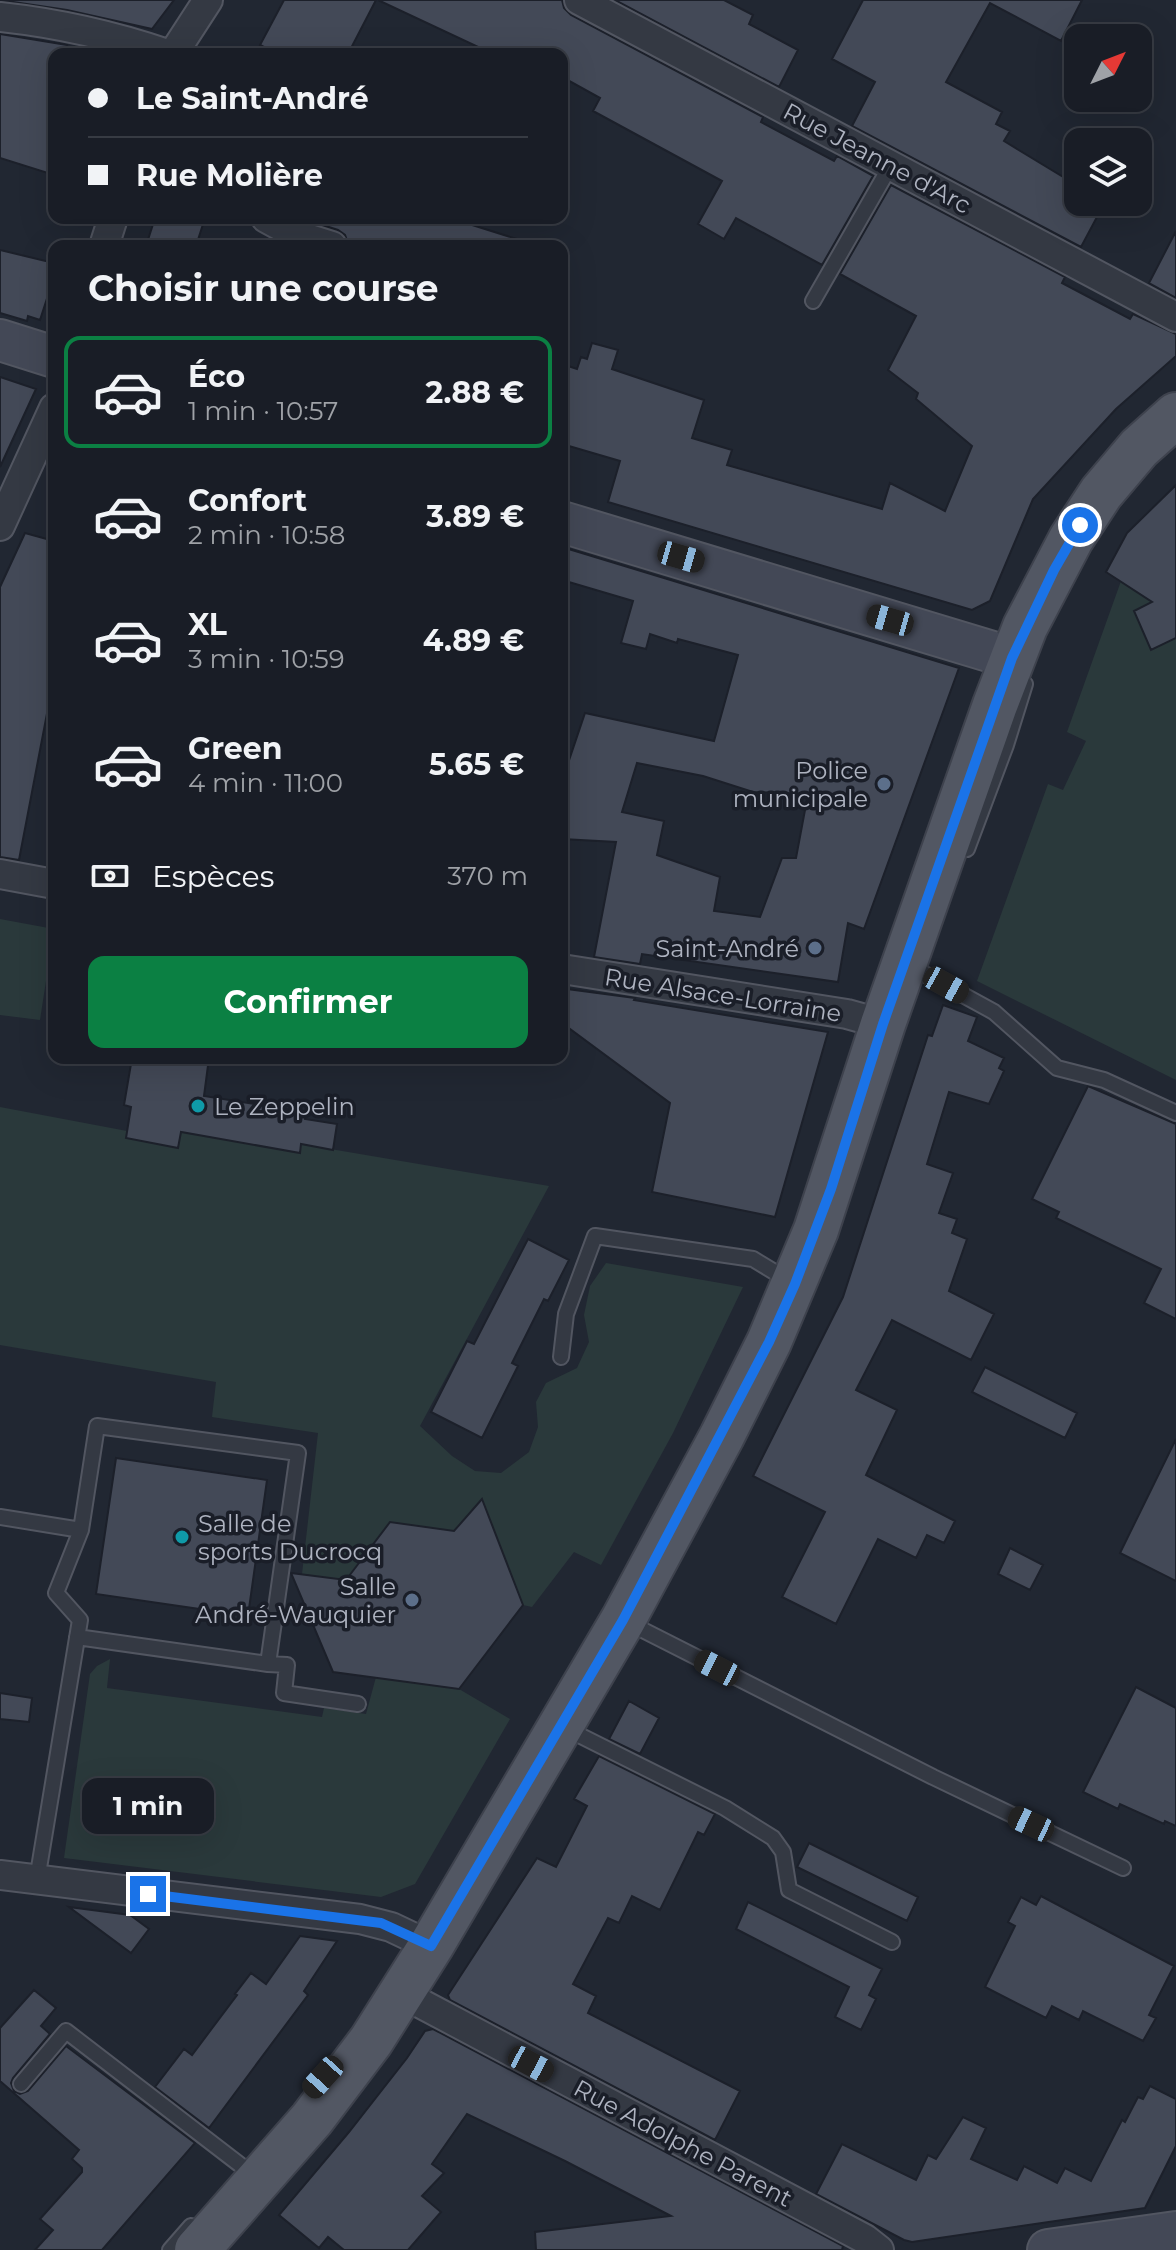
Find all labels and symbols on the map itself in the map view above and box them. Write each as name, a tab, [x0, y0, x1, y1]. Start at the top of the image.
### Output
north arrow	[1064, 24, 1152, 112]
street label: Rue Jeanne d'Arc	[778, 96, 976, 220]
route start	[1062, 507, 1098, 543]
car	[655, 539, 707, 575]
car	[864, 602, 916, 638]
place label: Police municipale	[733, 756, 868, 813]
marker: Police municipale	[875, 775, 893, 793]
place label: Saint-André	[656, 934, 799, 963]
marker: Saint-André	[806, 939, 824, 957]
street label: Rue Alsace-Lorraine	[602, 962, 844, 1028]
car	[919, 963, 973, 1007]
place label: Le Zeppelin	[214, 1092, 355, 1121]
marker: Le Zeppelin	[189, 1097, 207, 1115]
place label: Salle de sports Ducrocq	[198, 1509, 382, 1566]
marker: Salle de sports Ducrocq	[173, 1528, 191, 1546]
place label: Salle André-Wauquier	[195, 1572, 396, 1629]
marker: Salle André-Wauquier	[403, 1591, 421, 1609]
car	[690, 1646, 744, 1690]
callout: 1 min	[82, 1778, 214, 1834]
car	[1004, 1803, 1058, 1845]
route end	[130, 1876, 166, 1912]
car	[504, 2042, 558, 2086]
car	[298, 2051, 348, 2103]
street label: Rue Adolphe Parent	[569, 2073, 797, 2213]

